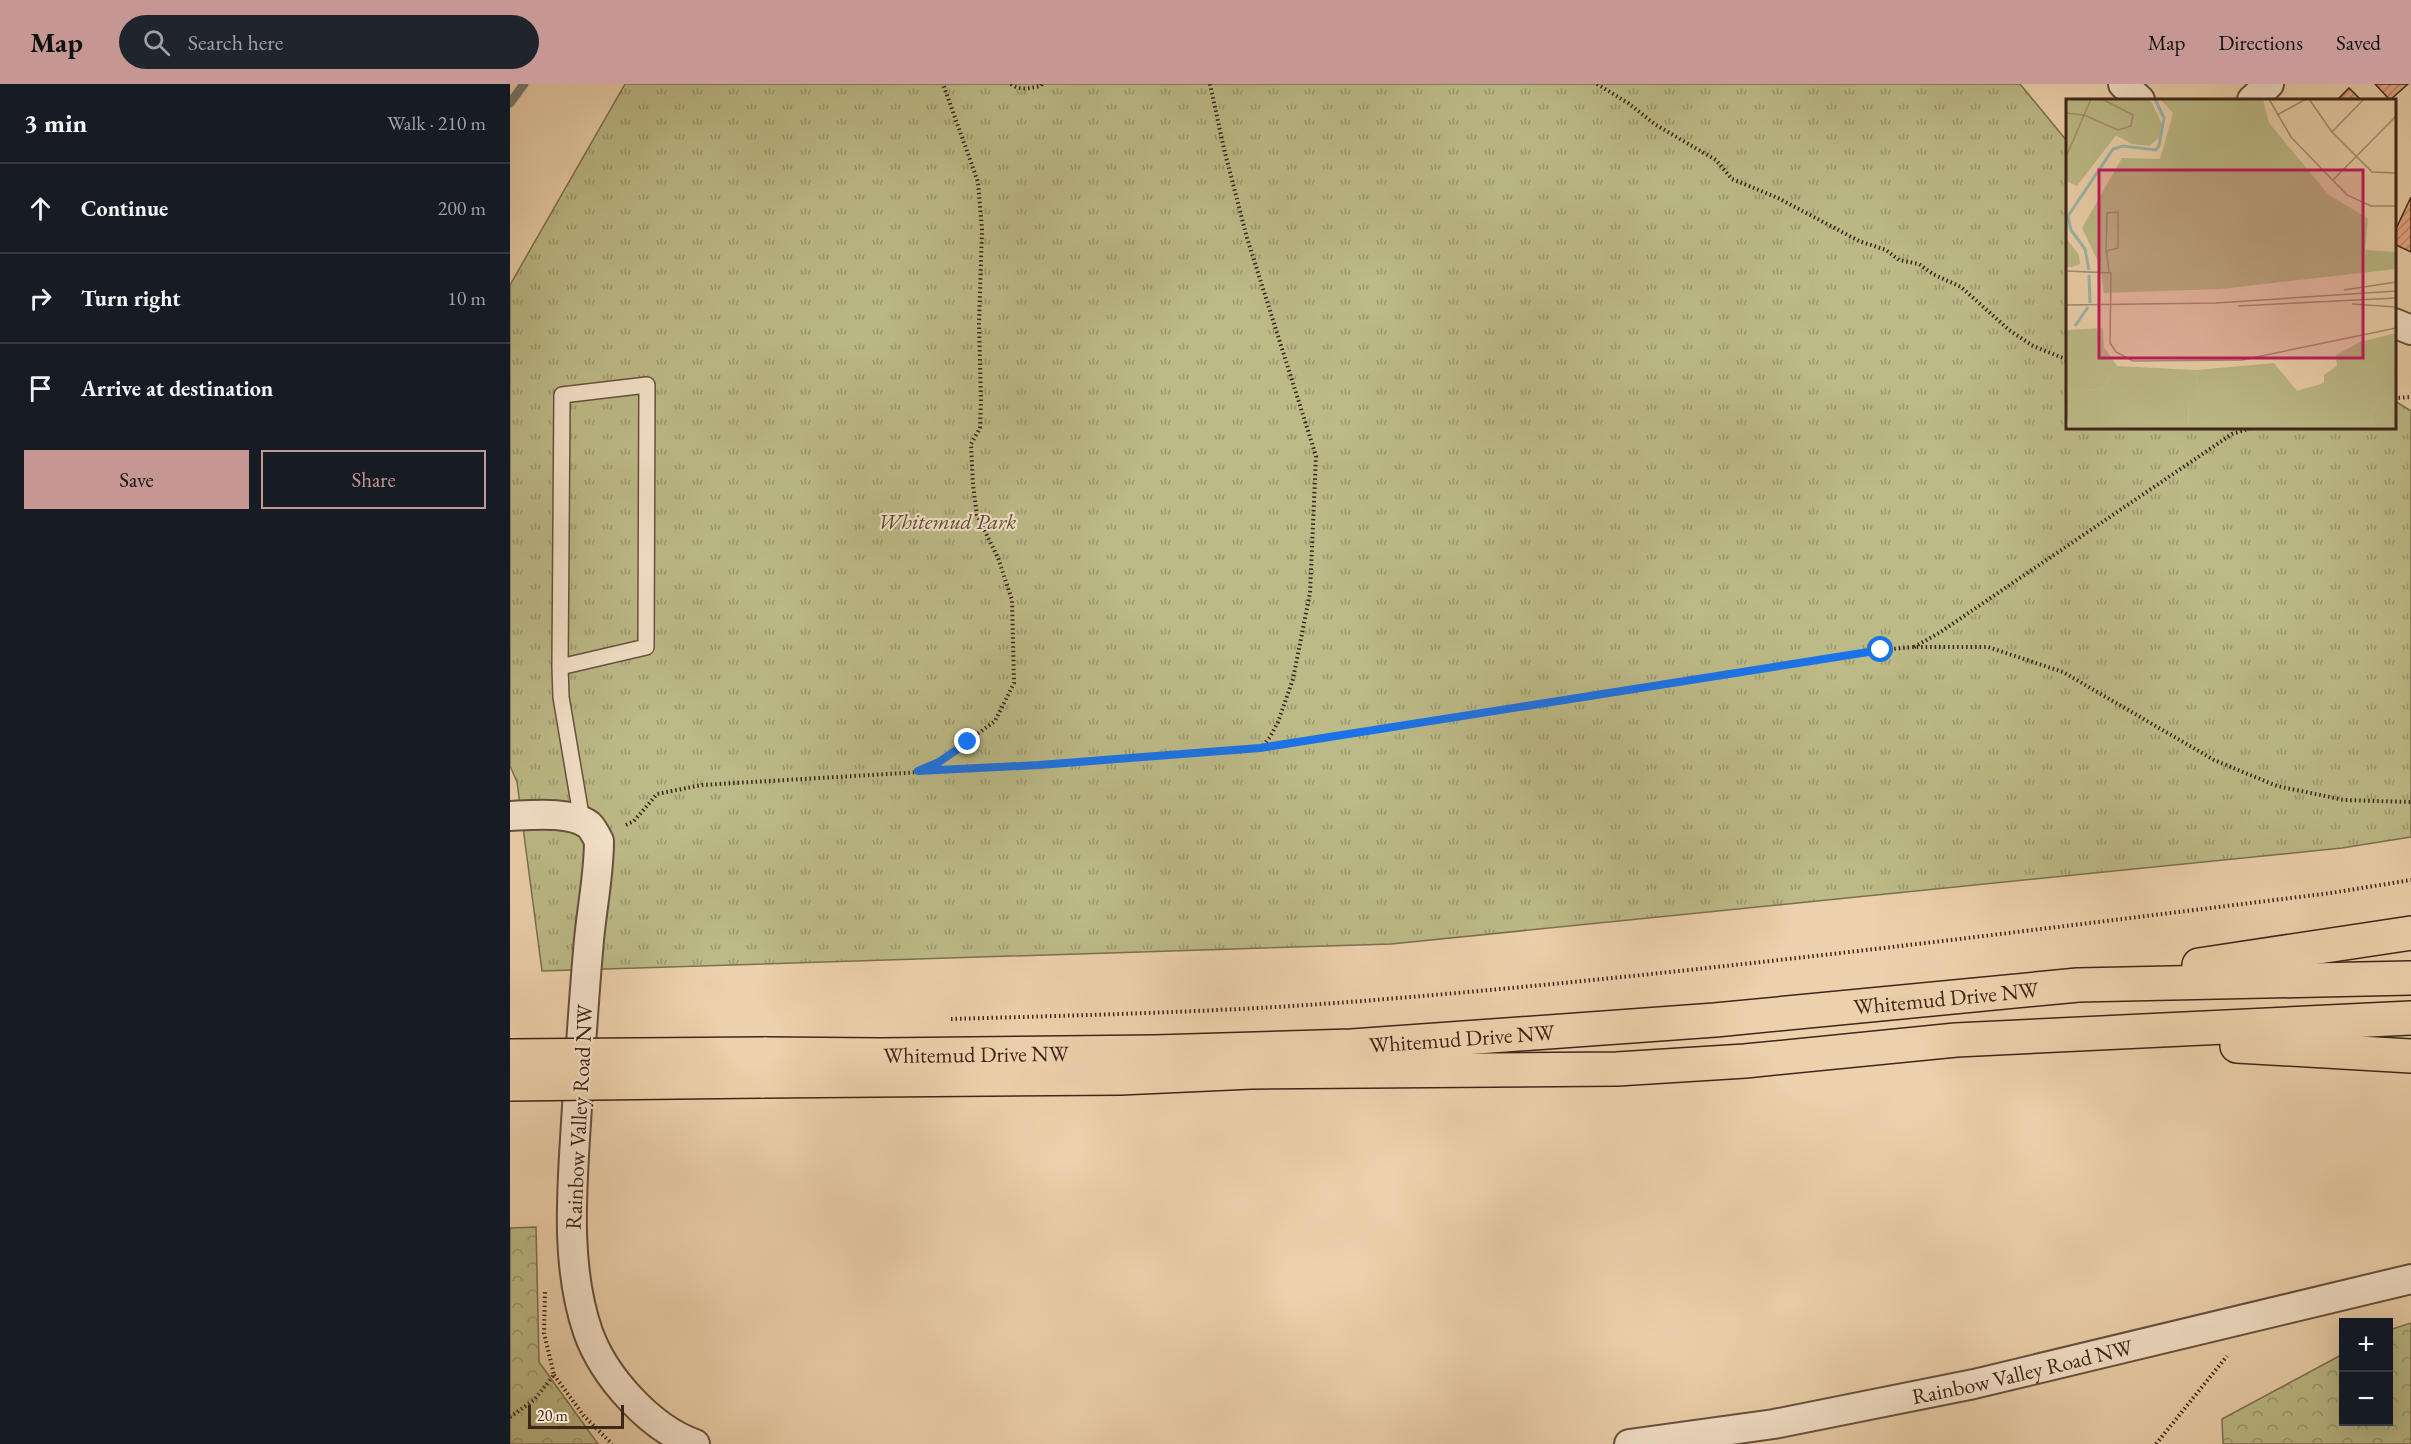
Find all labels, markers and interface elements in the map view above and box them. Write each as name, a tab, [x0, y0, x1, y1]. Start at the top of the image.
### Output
search box	[119, 15, 539, 69]
text: Map	[30, 24, 83, 60]
icon: search	[140, 26, 173, 59]
text: Search here	[188, 28, 283, 57]
text: Map	[2148, 29, 2185, 56]
text: Directions	[2218, 29, 2303, 56]
text: Saved	[2336, 29, 2381, 56]
inset map	[2066, 99, 2396, 429]
text: 3 min	[24, 106, 87, 140]
text: Walk · 210 m	[387, 110, 486, 136]
icon: ahead	[24, 192, 57, 225]
text: Continue	[81, 194, 168, 223]
text: 200 m	[438, 195, 486, 221]
icon: right	[24, 282, 57, 315]
text: Turn right	[81, 284, 180, 313]
text: 10 m	[447, 285, 486, 311]
icon: arrive	[24, 372, 57, 405]
text: Arrive at destination	[81, 374, 273, 403]
button: Save	[24, 450, 249, 509]
button: Share	[261, 450, 486, 509]
park label: Whitemud Park	[878, 507, 1016, 536]
route start	[1867, 636, 1893, 662]
route end	[954, 728, 980, 754]
street label: Whitemud Drive NW	[1852, 974, 2041, 1021]
street label: Rainbow Valley Road NW	[559, 1003, 599, 1230]
street label: Whitemud Drive NW	[1368, 1017, 1556, 1059]
street label: Whitemud Drive NW	[883, 1038, 1070, 1069]
map controls	[2339, 1318, 2393, 1426]
button: +	[2339, 1318, 2393, 1372]
street label: Rainbow Valley Road NW	[1909, 1332, 2136, 1411]
button: −	[2339, 1372, 2393, 1426]
scale bar	[528, 1402, 624, 1430]
text: 20 m	[537, 1405, 568, 1426]

